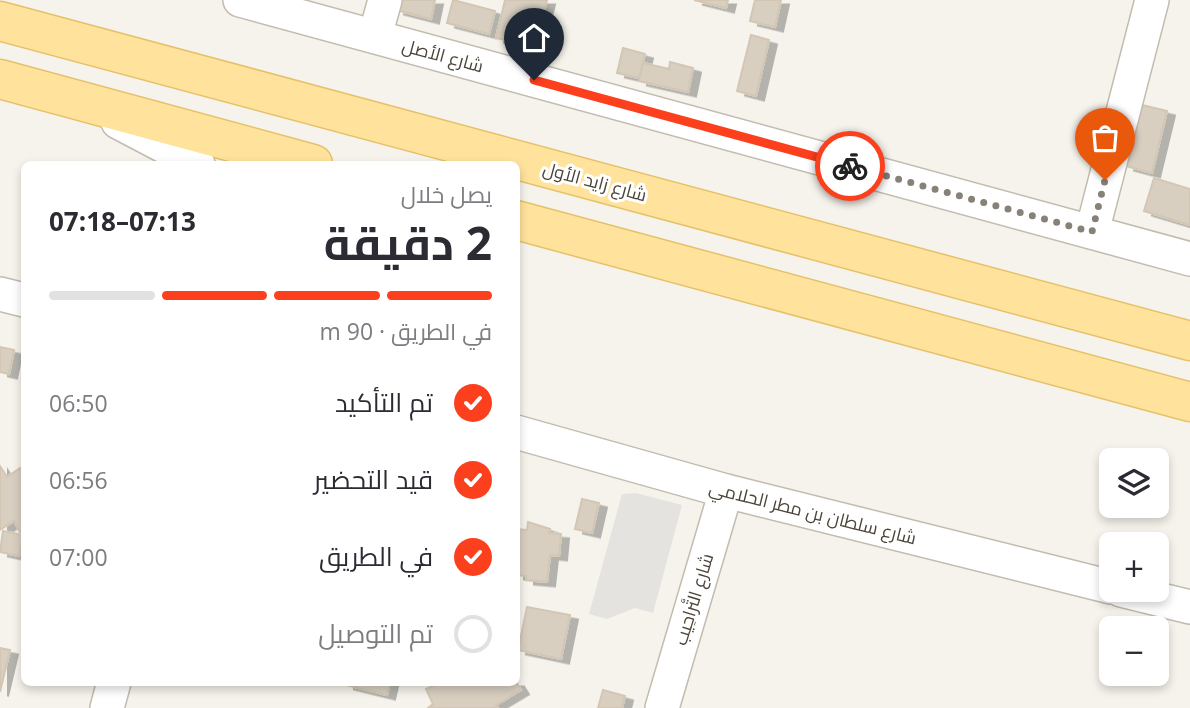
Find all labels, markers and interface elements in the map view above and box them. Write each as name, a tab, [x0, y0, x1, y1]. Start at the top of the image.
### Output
pin	[504, 8, 564, 80]
icon: home	[515, 19, 553, 57]
street label: شارع الأصل	[399, 33, 486, 78]
pin	[1075, 108, 1135, 180]
icon: bag	[1086, 119, 1124, 157]
courier	[815, 131, 885, 201]
icon: bike	[831, 147, 869, 185]
street label: شارع زايد الأول	[540, 156, 650, 207]
text: يصل خلال	[401, 178, 492, 210]
text: 07:13–07:18	[49, 203, 196, 239]
text: 2 دقيقة	[324, 211, 492, 273]
text: في الطريق · 90 m	[320, 315, 492, 347]
text: تم التأكيد	[335, 384, 433, 420]
icon: check	[454, 384, 492, 422]
text: 06:50	[49, 387, 108, 419]
map controls	[1099, 448, 1169, 686]
button: layers	[1099, 448, 1169, 518]
text: قيد التحضير	[314, 461, 433, 497]
icon: check	[454, 461, 492, 499]
text: 06:56	[49, 464, 108, 496]
street label: شارع سلطان بن مطر الحلامي	[706, 475, 919, 552]
button: +	[1099, 532, 1169, 602]
text: في الطريق	[319, 538, 433, 574]
icon: check	[454, 538, 492, 576]
text: 07:00	[49, 541, 108, 573]
street label: شارع التَّراحِيب	[668, 550, 719, 648]
text: تم التوصيل	[318, 615, 433, 651]
button: −	[1099, 616, 1169, 686]

